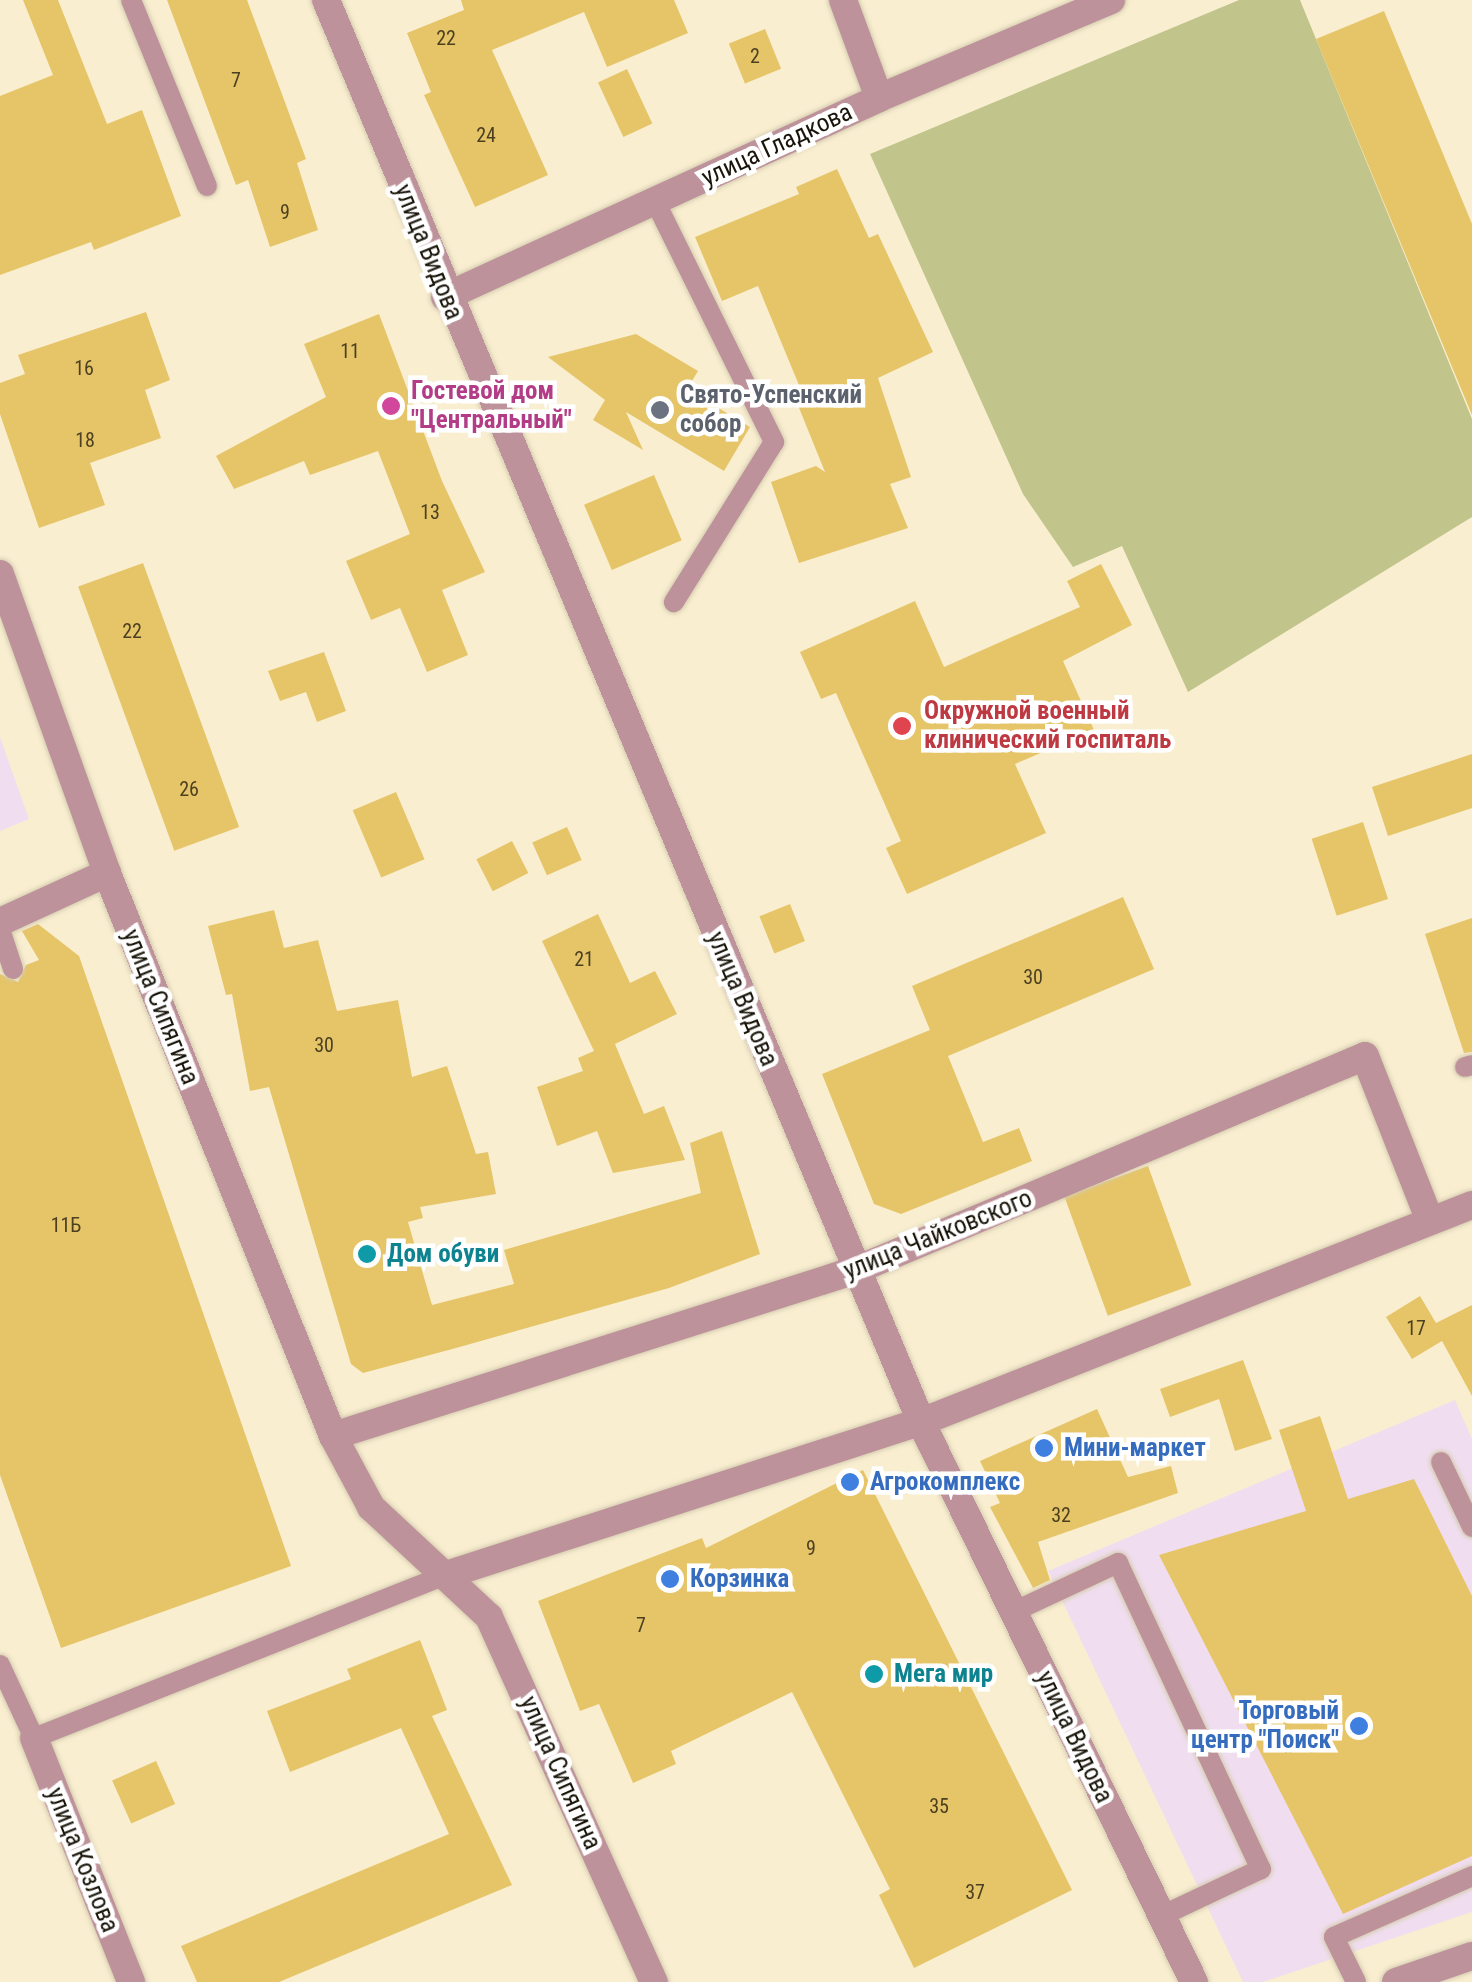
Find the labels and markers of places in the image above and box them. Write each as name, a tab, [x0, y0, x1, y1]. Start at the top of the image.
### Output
place label: Гостевой дом "Центральный"	[411, 377, 572, 436]
place label: Свято-Успенский собор	[680, 381, 862, 440]
marker: Гостевой дом "Центральный"	[380, 395, 402, 417]
marker: Свято-Успенский собор	[649, 399, 671, 421]
place label: Окружной военный клинический госпиталь	[924, 697, 1171, 756]
marker: Окружной военный клинический госпиталь	[889, 713, 915, 739]
place label: Дом обуви	[387, 1239, 499, 1269]
marker: Дом обуви	[356, 1243, 378, 1265]
place label: Мини-маркет	[1064, 1433, 1206, 1463]
marker: Мини-маркет	[1033, 1437, 1055, 1459]
place label: Агрокомплекс	[870, 1467, 1020, 1497]
marker: Агрокомплекс	[839, 1471, 861, 1493]
place label: Корзинка	[690, 1564, 789, 1594]
marker: Корзинка	[659, 1568, 681, 1590]
place label: Мега мир	[894, 1659, 993, 1689]
marker: Мега мир	[863, 1663, 885, 1685]
place label: Торговый центр "Поиск"	[1191, 1697, 1339, 1756]
marker: Торговый центр "Поиск"	[1348, 1715, 1370, 1737]

